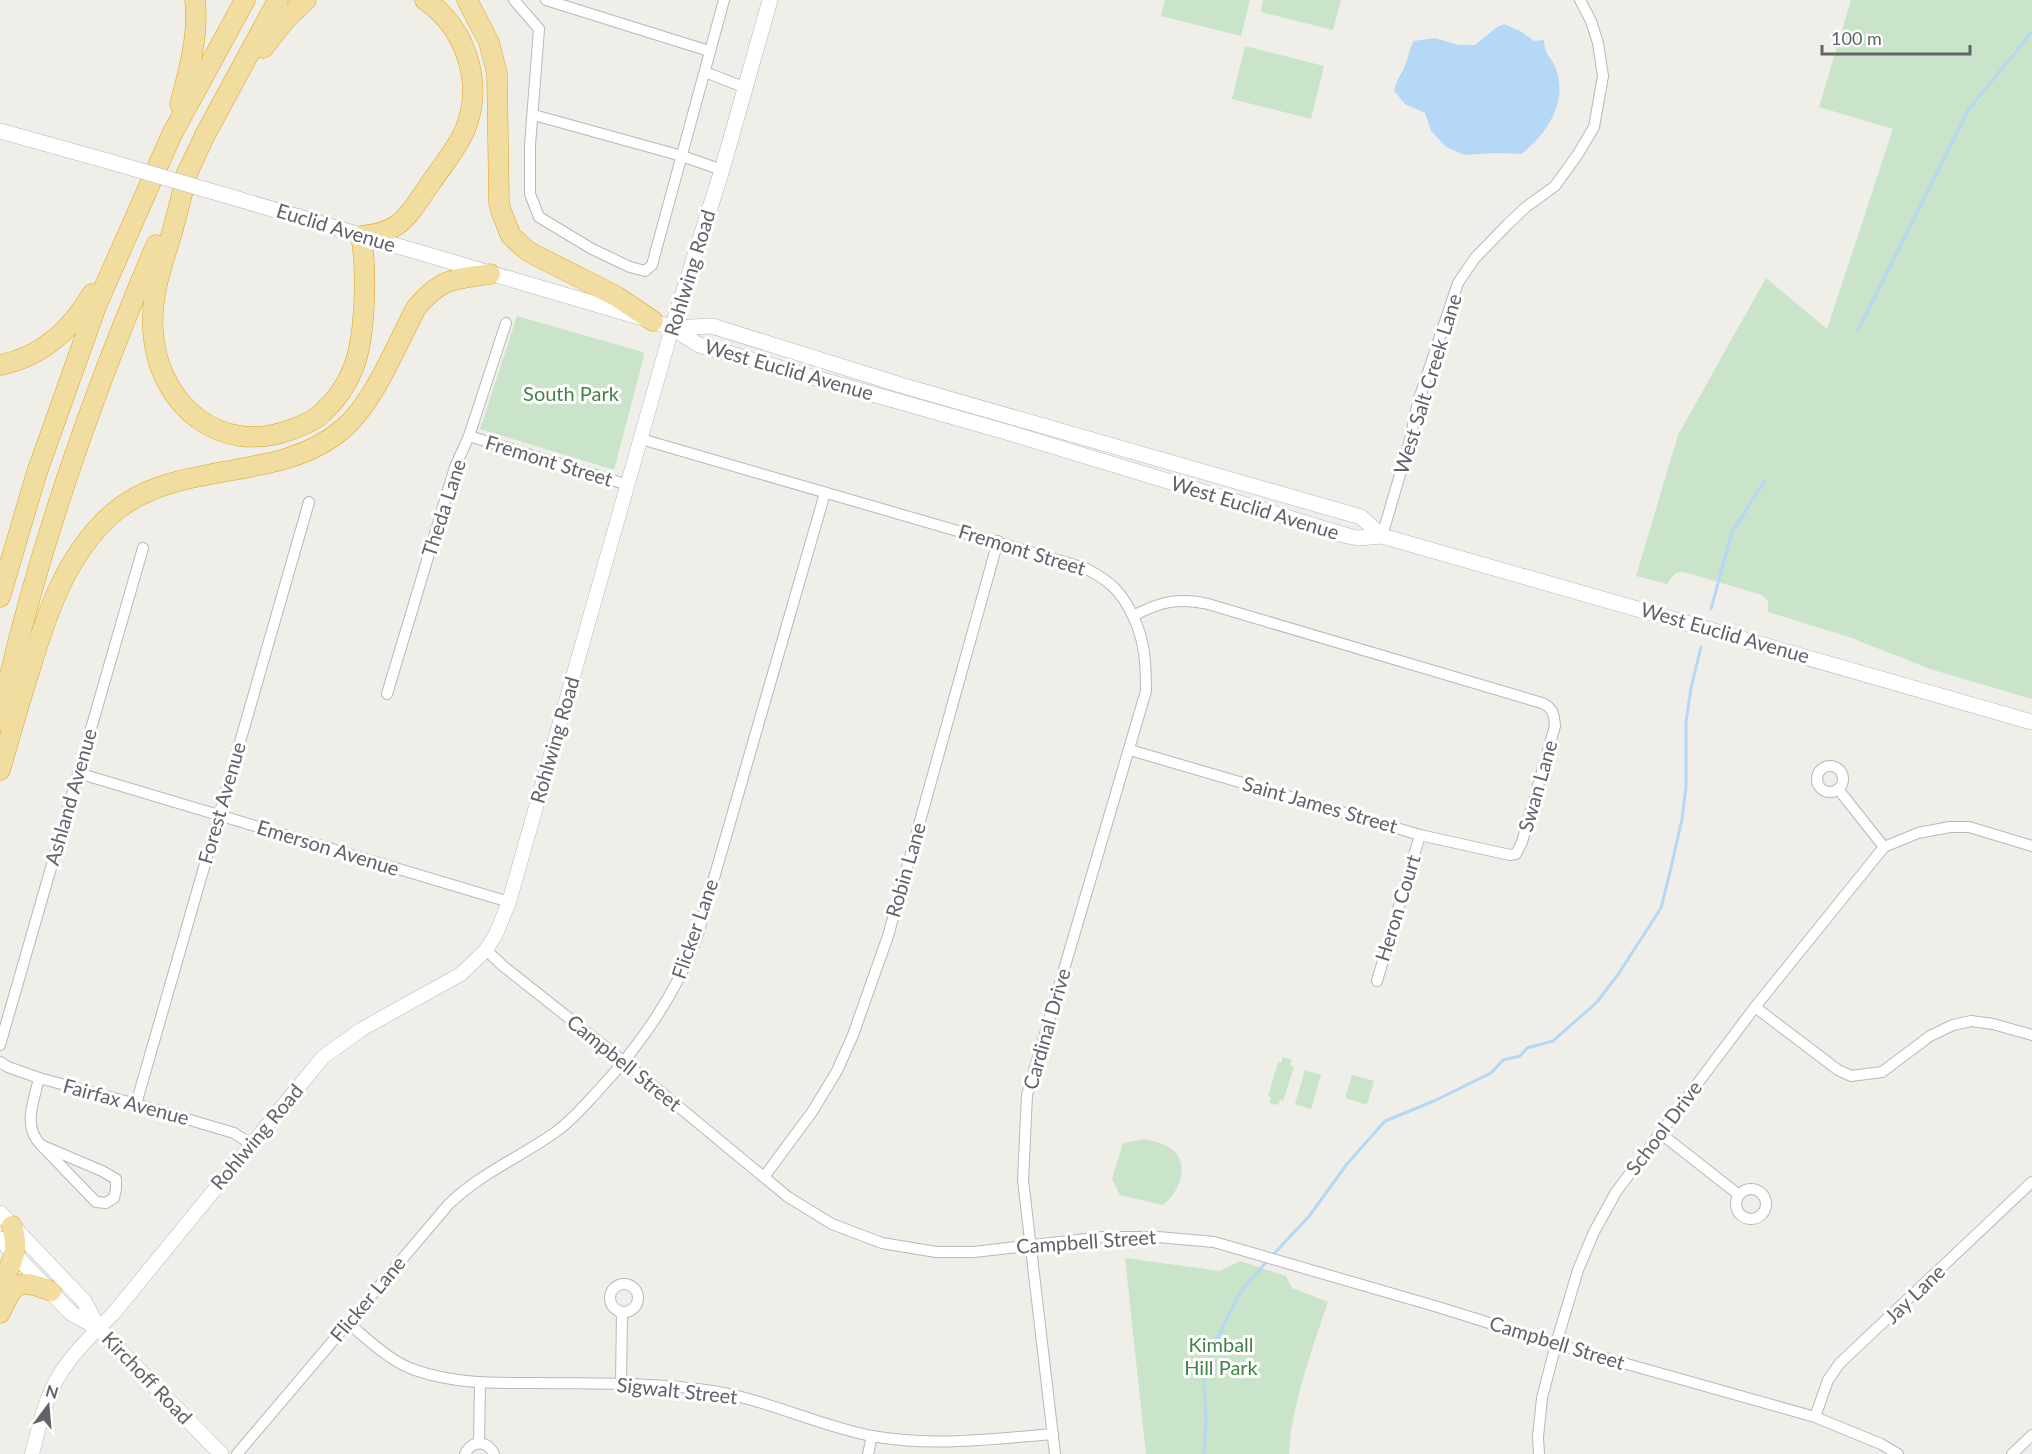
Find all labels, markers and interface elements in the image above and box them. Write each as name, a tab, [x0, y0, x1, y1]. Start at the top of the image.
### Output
scale bar	[1822, 18, 1970, 56]
text: 100 m	[1831, 27, 1882, 49]
street label: Euclid Avenue	[274, 198, 399, 257]
street label: Rohlwing Road	[658, 207, 720, 339]
street label: West Salt Creek Lane	[1388, 291, 1466, 477]
street label: West Euclid Avenue	[702, 333, 876, 405]
park label: South Park	[523, 381, 620, 405]
street label: Fremont Street	[483, 429, 616, 491]
street label: Theda Lane	[416, 456, 470, 560]
street label: West Euclid Avenue	[1168, 470, 1342, 544]
street label: Fremont Street	[956, 518, 1089, 580]
street label: West Euclid Avenue	[1638, 596, 1812, 668]
street label: Rohlwing Road	[524, 674, 584, 806]
street label: Ashland Avenue	[39, 726, 101, 868]
street label: Swan Lane	[1513, 737, 1562, 834]
street label: Forest Avenue	[192, 739, 250, 866]
street label: Saint James Street	[1240, 771, 1400, 838]
street label: Emerson Avenue	[254, 814, 402, 880]
street label: Robin Lane	[880, 820, 930, 920]
street label: Heron Court	[1369, 852, 1425, 964]
street label: Flicker Lane	[666, 875, 722, 982]
street label: Cardinal Drive	[1017, 965, 1075, 1092]
street label: Campbell Street	[563, 1009, 687, 1116]
street label: Fairfax Avenue	[61, 1073, 192, 1129]
street label: School Drive	[1620, 1076, 1706, 1179]
street label: Rohlwing Road	[205, 1079, 307, 1194]
street label: Campbell Street	[1015, 1224, 1157, 1258]
street label: Flicker Lane	[325, 1251, 410, 1346]
street label: Jay Lane	[1879, 1259, 1949, 1328]
street label: Campbell Street	[1487, 1310, 1628, 1374]
street label: Kirchoff Road	[98, 1326, 198, 1429]
park label: Kimball Hill Park	[1184, 1332, 1259, 1379]
street label: Sigwalt Street	[616, 1372, 739, 1408]
north arrow	[18, 1376, 78, 1436]
text: N	[44, 1380, 61, 1402]

